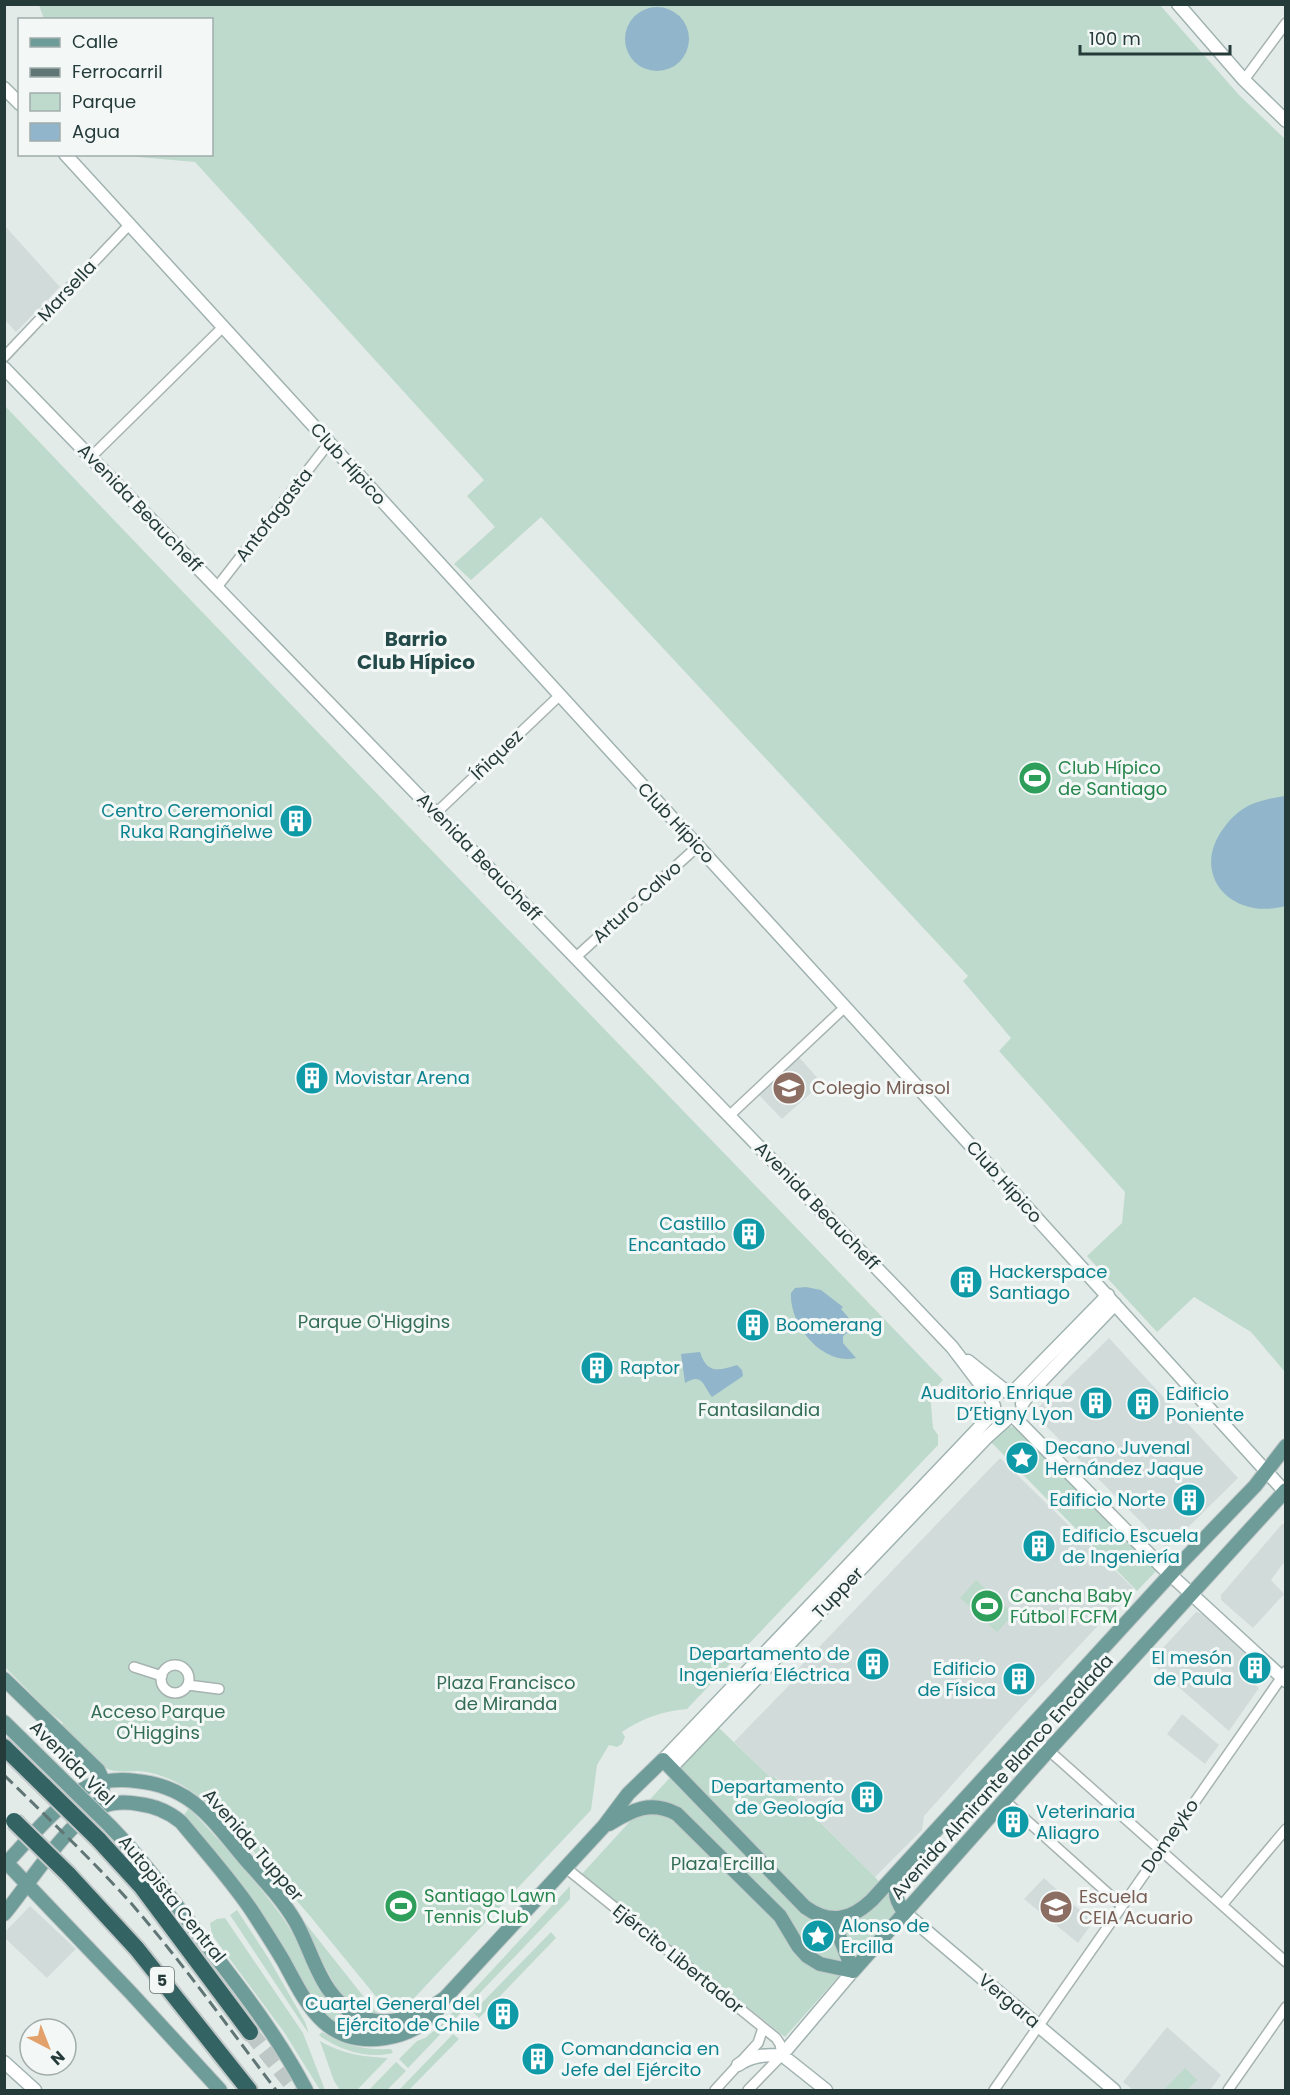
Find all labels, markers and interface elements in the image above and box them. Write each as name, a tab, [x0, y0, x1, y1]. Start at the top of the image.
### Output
legend	[18, 18, 213, 156]
scale bar	[1080, 18, 1230, 56]
text: 100 m	[1089, 26, 1141, 51]
text: Calle	[72, 29, 118, 54]
text: Ferrocarril	[72, 59, 163, 84]
text: Parque	[72, 89, 136, 114]
text: Agua	[72, 119, 120, 144]
street label: Marsella	[32, 254, 102, 327]
street label: Club Hípico	[305, 417, 392, 510]
street label: Avenida Beaucheff	[72, 438, 208, 577]
street label: Antofagasta	[229, 463, 318, 567]
district label: Barrio Club Hípico	[357, 625, 475, 676]
street label: Íñiquez	[465, 724, 528, 786]
place label: Club Hípico de Santiago	[1058, 755, 1167, 801]
sports icon: Club Hípico de Santiago	[1017, 760, 1053, 796]
street label: Club Hípico	[632, 777, 721, 869]
street label: Avenida Beaucheff	[411, 787, 547, 926]
place label: Centro Ceremonial Ruka Rangiñelwe	[101, 798, 273, 844]
building icon: Centro Ceremonial Ruka Rangiñelwe	[278, 803, 314, 839]
street label: Arturo Calvo	[587, 855, 687, 948]
building icon: Movistar Arena	[294, 1060, 330, 1096]
place label: Movistar Arena	[335, 1065, 470, 1090]
school or university icon: Colegio Mirasol	[771, 1070, 807, 1106]
place label: Colegio Mirasol	[812, 1075, 950, 1100]
street label: Club Hípico	[961, 1135, 1048, 1228]
street label: Avenida Beaucheff	[749, 1136, 885, 1275]
place label: Castillo Encantado	[628, 1211, 726, 1257]
building icon: Castillo Encantado	[731, 1216, 767, 1252]
place label: Hackerspace Santiago	[989, 1259, 1108, 1305]
building icon: Hackerspace Santiago	[948, 1264, 984, 1300]
building icon: Boomerang	[735, 1307, 771, 1343]
park label: Parque O'Higgins	[298, 1309, 450, 1334]
place label: Boomerang	[776, 1312, 882, 1337]
building icon: Raptor	[579, 1350, 615, 1386]
place label: Raptor	[620, 1355, 680, 1380]
place label: Auditorio Enrique D’Etigny Lyon	[920, 1380, 1073, 1426]
place label: Edificio Poniente	[1166, 1381, 1244, 1427]
building icon: Auditorio Enrique D’Etigny Lyon	[1078, 1385, 1114, 1421]
building icon: Edificio Poniente	[1125, 1386, 1161, 1422]
park label: Fantasilandia	[698, 1397, 820, 1422]
place label: Decano Juvenal Hernández Jaque	[1045, 1435, 1203, 1481]
place icon: Decano Juvenal Hernández Jaque	[1004, 1440, 1040, 1476]
building icon: Edificio Norte	[1171, 1482, 1207, 1518]
place label: Edificio Norte	[1050, 1487, 1166, 1512]
place label: Edificio Escuela de Ingeniería	[1062, 1523, 1199, 1569]
building icon: Edificio Escuela de Ingeniería	[1021, 1528, 1057, 1564]
street label: Tupper	[807, 1561, 869, 1624]
place label: Cancha Baby Fútbol FCFM	[1010, 1583, 1133, 1629]
sports icon: Cancha Baby Fútbol FCFM	[969, 1588, 1005, 1624]
place label: Departamento de Ingeniería Eléctrica	[679, 1641, 850, 1687]
place label: El mesón de Paula	[1151, 1645, 1232, 1691]
building icon: Departamento de Ingeniería Eléctrica	[855, 1646, 891, 1682]
street label: Avenida Almirante Blanco Encalada	[885, 1649, 1119, 1905]
building icon: El mesón de Paula	[1237, 1650, 1273, 1686]
place label: Edificio de Física	[917, 1656, 996, 1702]
building icon: Edificio de Física	[1001, 1661, 1037, 1697]
park label: Plaza Francisco de Miranda	[437, 1670, 575, 1716]
park label: Acceso Parque O'Higgins	[90, 1699, 226, 1745]
street label: Avenida Viel	[24, 1715, 120, 1811]
place label: Departamento de Geología	[711, 1774, 844, 1820]
building icon: Departamento de Geología	[849, 1779, 885, 1815]
street label: Avenida Tupper	[197, 1783, 310, 1907]
street label: Domeyko	[1135, 1794, 1204, 1878]
place label: Veterinaria Aliagro	[1036, 1799, 1135, 1845]
building icon: Veterinaria Aliagro	[995, 1804, 1031, 1840]
street label: Autopista Central	[113, 1830, 232, 1968]
park label: Plaza Ercilla	[671, 1851, 775, 1876]
place label: Santiago Lawn Tennis Club	[424, 1883, 556, 1929]
place label: Escuela CEIA Acuario	[1079, 1884, 1193, 1930]
sports icon: Santiago Lawn Tennis Club	[383, 1888, 419, 1924]
school or university icon: Escuela CEIA Acuario	[1038, 1889, 1074, 1925]
street label: Ejército Libertador	[608, 1898, 749, 2019]
place label: Alonso de Ercilla	[841, 1913, 930, 1959]
place icon: Alonso de Ercilla	[800, 1918, 836, 1954]
road number: 5	[150, 1967, 174, 1993]
street label: Vergara	[973, 1967, 1045, 2034]
place label: Cuartel General del Ejército de Chile	[305, 1991, 480, 2037]
building icon: Cuartel General del Ejército de Chile	[485, 1996, 521, 2032]
north arrow	[18, 2017, 78, 2077]
place label: Comandancia en Jefe del Ejército	[561, 2036, 720, 2082]
building icon: Comandancia en Jefe del Ejército	[520, 2041, 556, 2077]
text: N	[46, 2045, 70, 2070]

